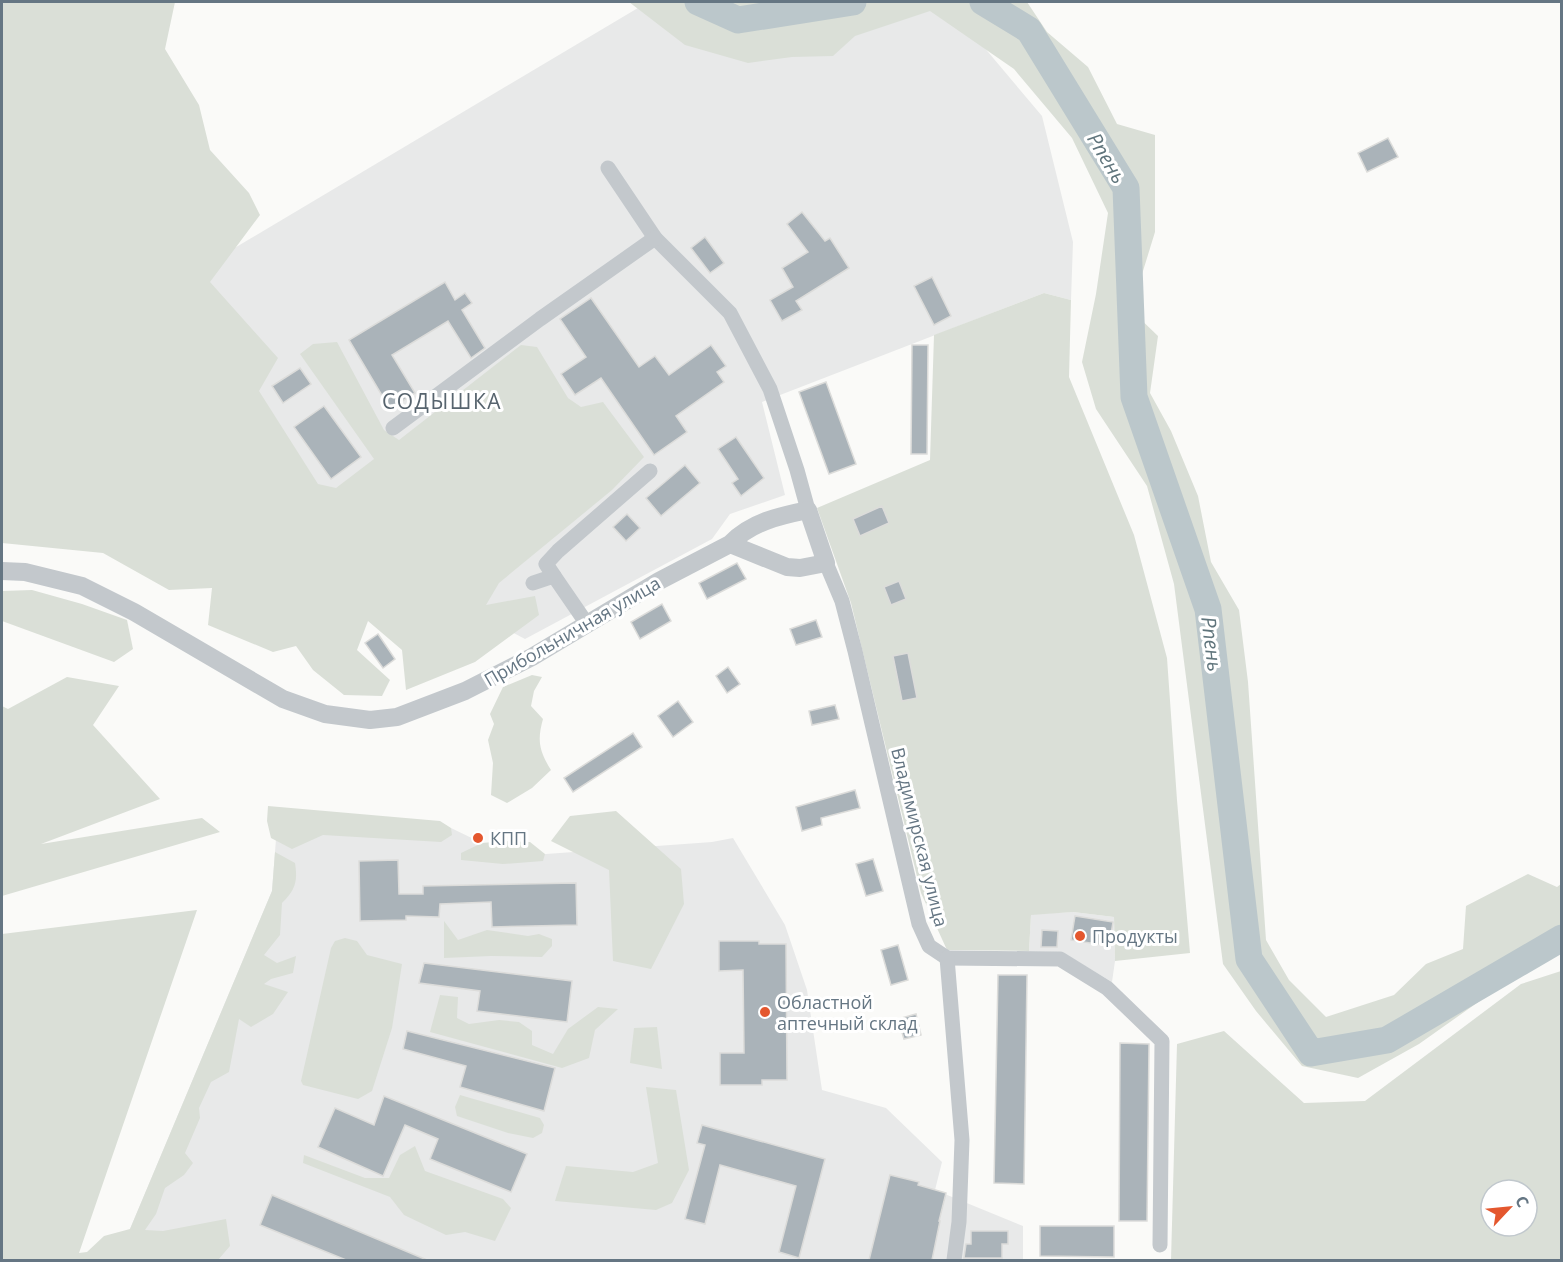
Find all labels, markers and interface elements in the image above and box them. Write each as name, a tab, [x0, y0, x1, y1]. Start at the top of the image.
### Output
water label: Рпень	[1081, 127, 1133, 189]
district label: СОДЫШКА	[382, 387, 502, 415]
street label: Прибольничная улица	[479, 571, 665, 691]
water label: Рпень	[1195, 615, 1229, 673]
street label: Владимирская улица	[886, 745, 954, 929]
place label: КПП	[490, 826, 527, 850]
marker: КПП	[471, 831, 485, 845]
place label: Продукты	[1092, 924, 1178, 948]
marker: Продукты	[1073, 929, 1087, 943]
place label: Областной аптечный склад	[777, 990, 918, 1035]
marker: Областной аптечный склад	[758, 1005, 772, 1019]
north arrow	[1479, 1178, 1539, 1238]
text: С	[1510, 1192, 1535, 1211]

